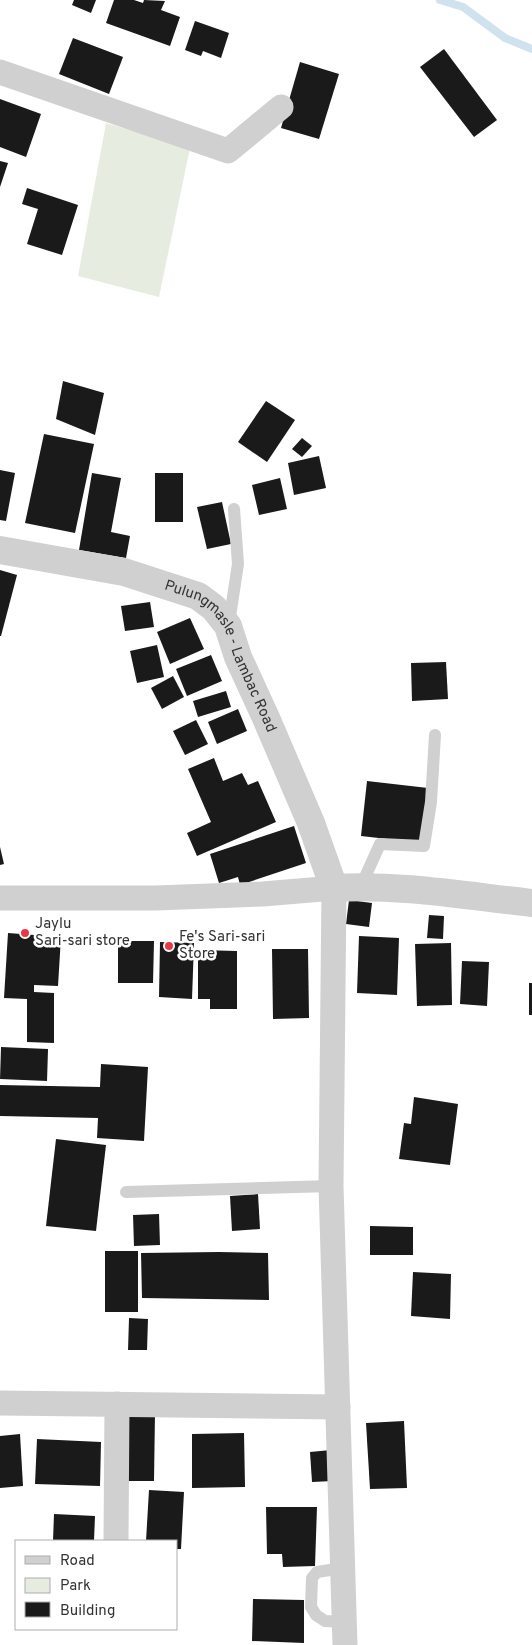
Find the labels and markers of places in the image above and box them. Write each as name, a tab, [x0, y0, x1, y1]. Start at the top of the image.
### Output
place label: Jaylu Sari-sari store	[35, 915, 130, 951]
marker: Jaylu Sari-sari store	[19, 927, 31, 939]
place label: Fe's Sari-sari Store	[179, 928, 265, 964]
marker: Fe's Sari-sari Store	[163, 940, 175, 952]

